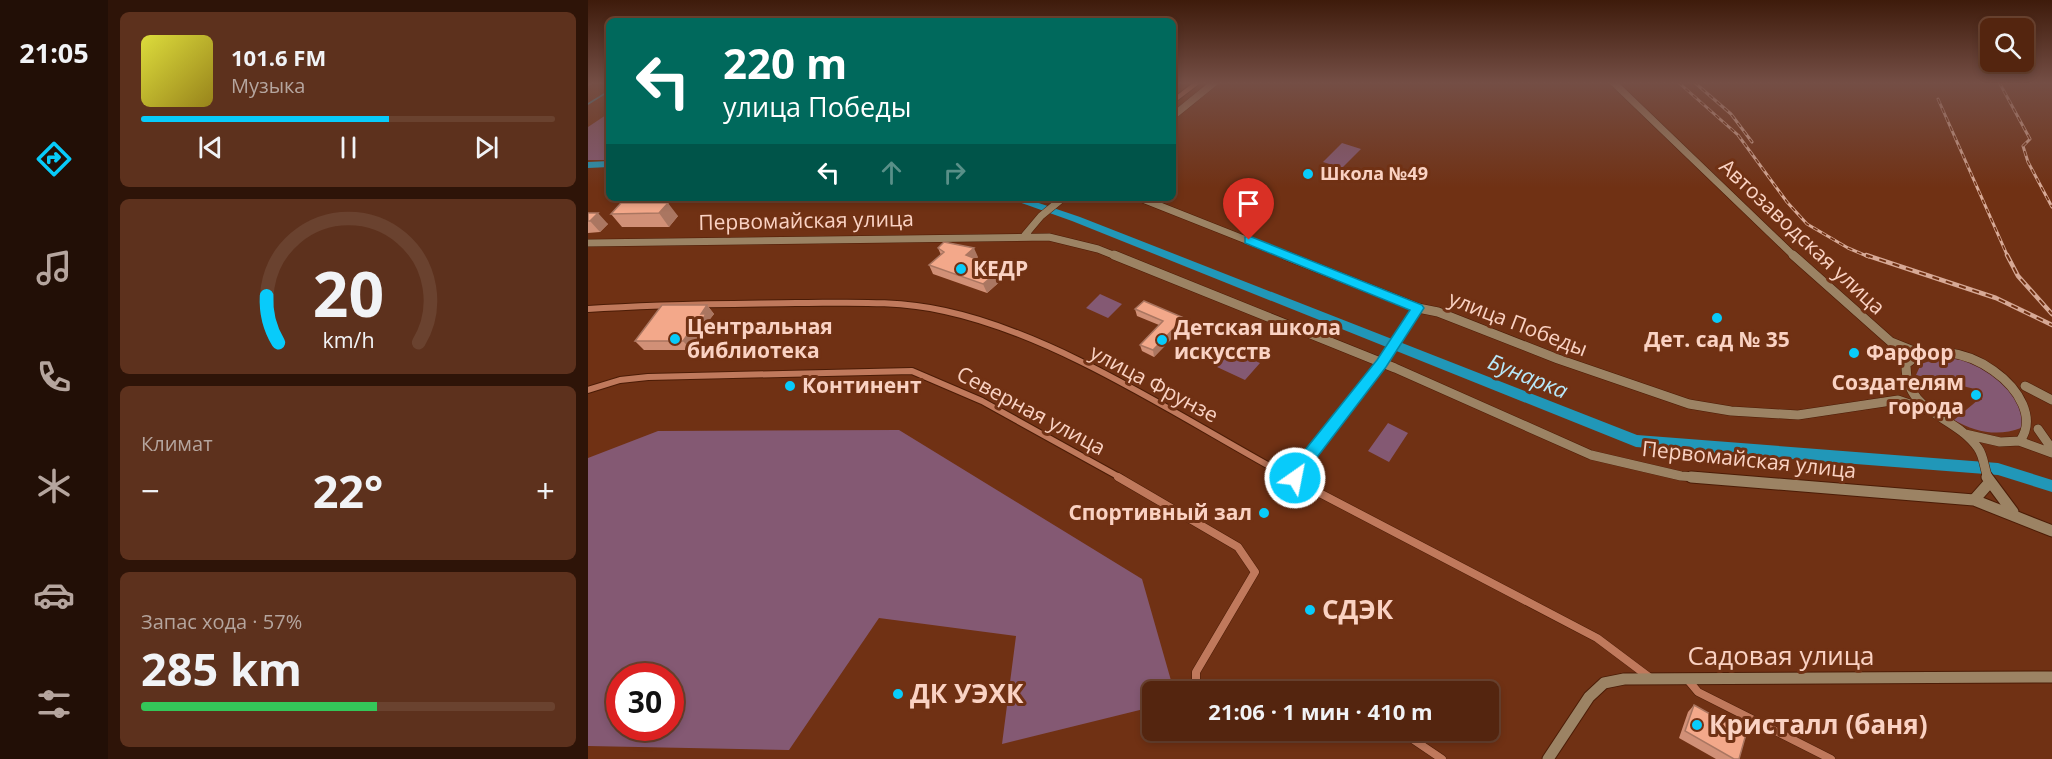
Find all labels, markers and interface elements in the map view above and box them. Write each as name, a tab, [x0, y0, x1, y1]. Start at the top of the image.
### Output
map controls	[1980, 18, 2034, 72]
button: search	[1980, 18, 2034, 72]
text: 21:05	[19, 34, 89, 71]
text: 220 m	[723, 34, 847, 91]
text: 101.6 FM	[231, 42, 326, 72]
icon: left	[624, 42, 702, 120]
text: Музыка	[231, 72, 305, 99]
text: улица Победы	[723, 88, 911, 125]
icon: previous	[194, 131, 227, 164]
icon: pause	[332, 131, 365, 164]
icon: next	[470, 131, 503, 164]
icon: directions	[33, 138, 75, 180]
street label: Автозаводская улица	[1714, 152, 1892, 320]
icon: left	[812, 156, 845, 189]
icon: ahead	[875, 156, 908, 189]
icon: right	[938, 156, 971, 189]
place label: Школа №49	[1320, 161, 1428, 185]
marker: Школа №49	[1301, 167, 1315, 181]
pin	[1223, 178, 1274, 240]
icon: arrive	[1232, 187, 1265, 220]
street label: Первомайская улица	[698, 204, 914, 236]
icon: music	[33, 247, 75, 289]
text: 20	[312, 250, 384, 335]
place label: КЕДР	[973, 254, 1028, 282]
marker: КЕДР	[954, 262, 968, 276]
street label: улица Победы	[1445, 284, 1592, 362]
marker: Дет. сад № 35	[1710, 311, 1724, 325]
place label: Центральная библиотека	[687, 312, 833, 364]
place label: Детская школа искусств	[1174, 313, 1341, 365]
place label: Дет. сад № 35	[1644, 325, 1790, 353]
text: km/h	[322, 326, 374, 355]
marker: Центральная библиотека	[668, 332, 682, 346]
marker: Детская школа искусств	[1155, 333, 1169, 347]
street label: улица Фрунзе	[1085, 338, 1224, 429]
place label: Фарфор	[1866, 338, 1953, 366]
water label: Бунарка	[1484, 345, 1573, 405]
marker: Фарфор	[1847, 346, 1861, 360]
icon: phone	[33, 356, 75, 398]
street label: Северная улица	[952, 359, 1111, 461]
place label: Создателям города	[1832, 368, 1964, 420]
place label: Континент	[802, 371, 922, 399]
marker: Континент	[783, 379, 797, 393]
marker: Создателям города	[1969, 388, 1983, 402]
text: Климат	[141, 430, 213, 457]
street label: Первомайская улица	[1641, 434, 1858, 484]
position arrow	[1263, 446, 1327, 510]
text: 22°	[313, 460, 383, 521]
icon: climate	[33, 465, 75, 507]
text: −	[141, 468, 160, 513]
text: +	[536, 468, 555, 513]
place label: Спортивный зал	[1068, 498, 1252, 526]
marker: Спортивный зал	[1257, 506, 1271, 520]
icon: car	[33, 574, 75, 616]
place label: СДЭК	[1322, 591, 1394, 627]
marker: СДЭК	[1303, 603, 1317, 617]
text: Запас хода · 57%	[141, 608, 302, 635]
street label: Садовая улица	[1687, 637, 1875, 673]
text: 285 km	[141, 638, 302, 699]
speed limit sign: 30	[606, 663, 684, 741]
place label: ДК УЭХК	[910, 675, 1024, 711]
icon: filters	[33, 683, 75, 725]
marker: ДК УЭХК	[891, 687, 905, 701]
text: 21:06 · 1 мин · 410 m	[1208, 696, 1433, 726]
place label: Кристалл (баня)	[1709, 706, 1928, 742]
marker: Кристалл (баня)	[1690, 718, 1704, 732]

